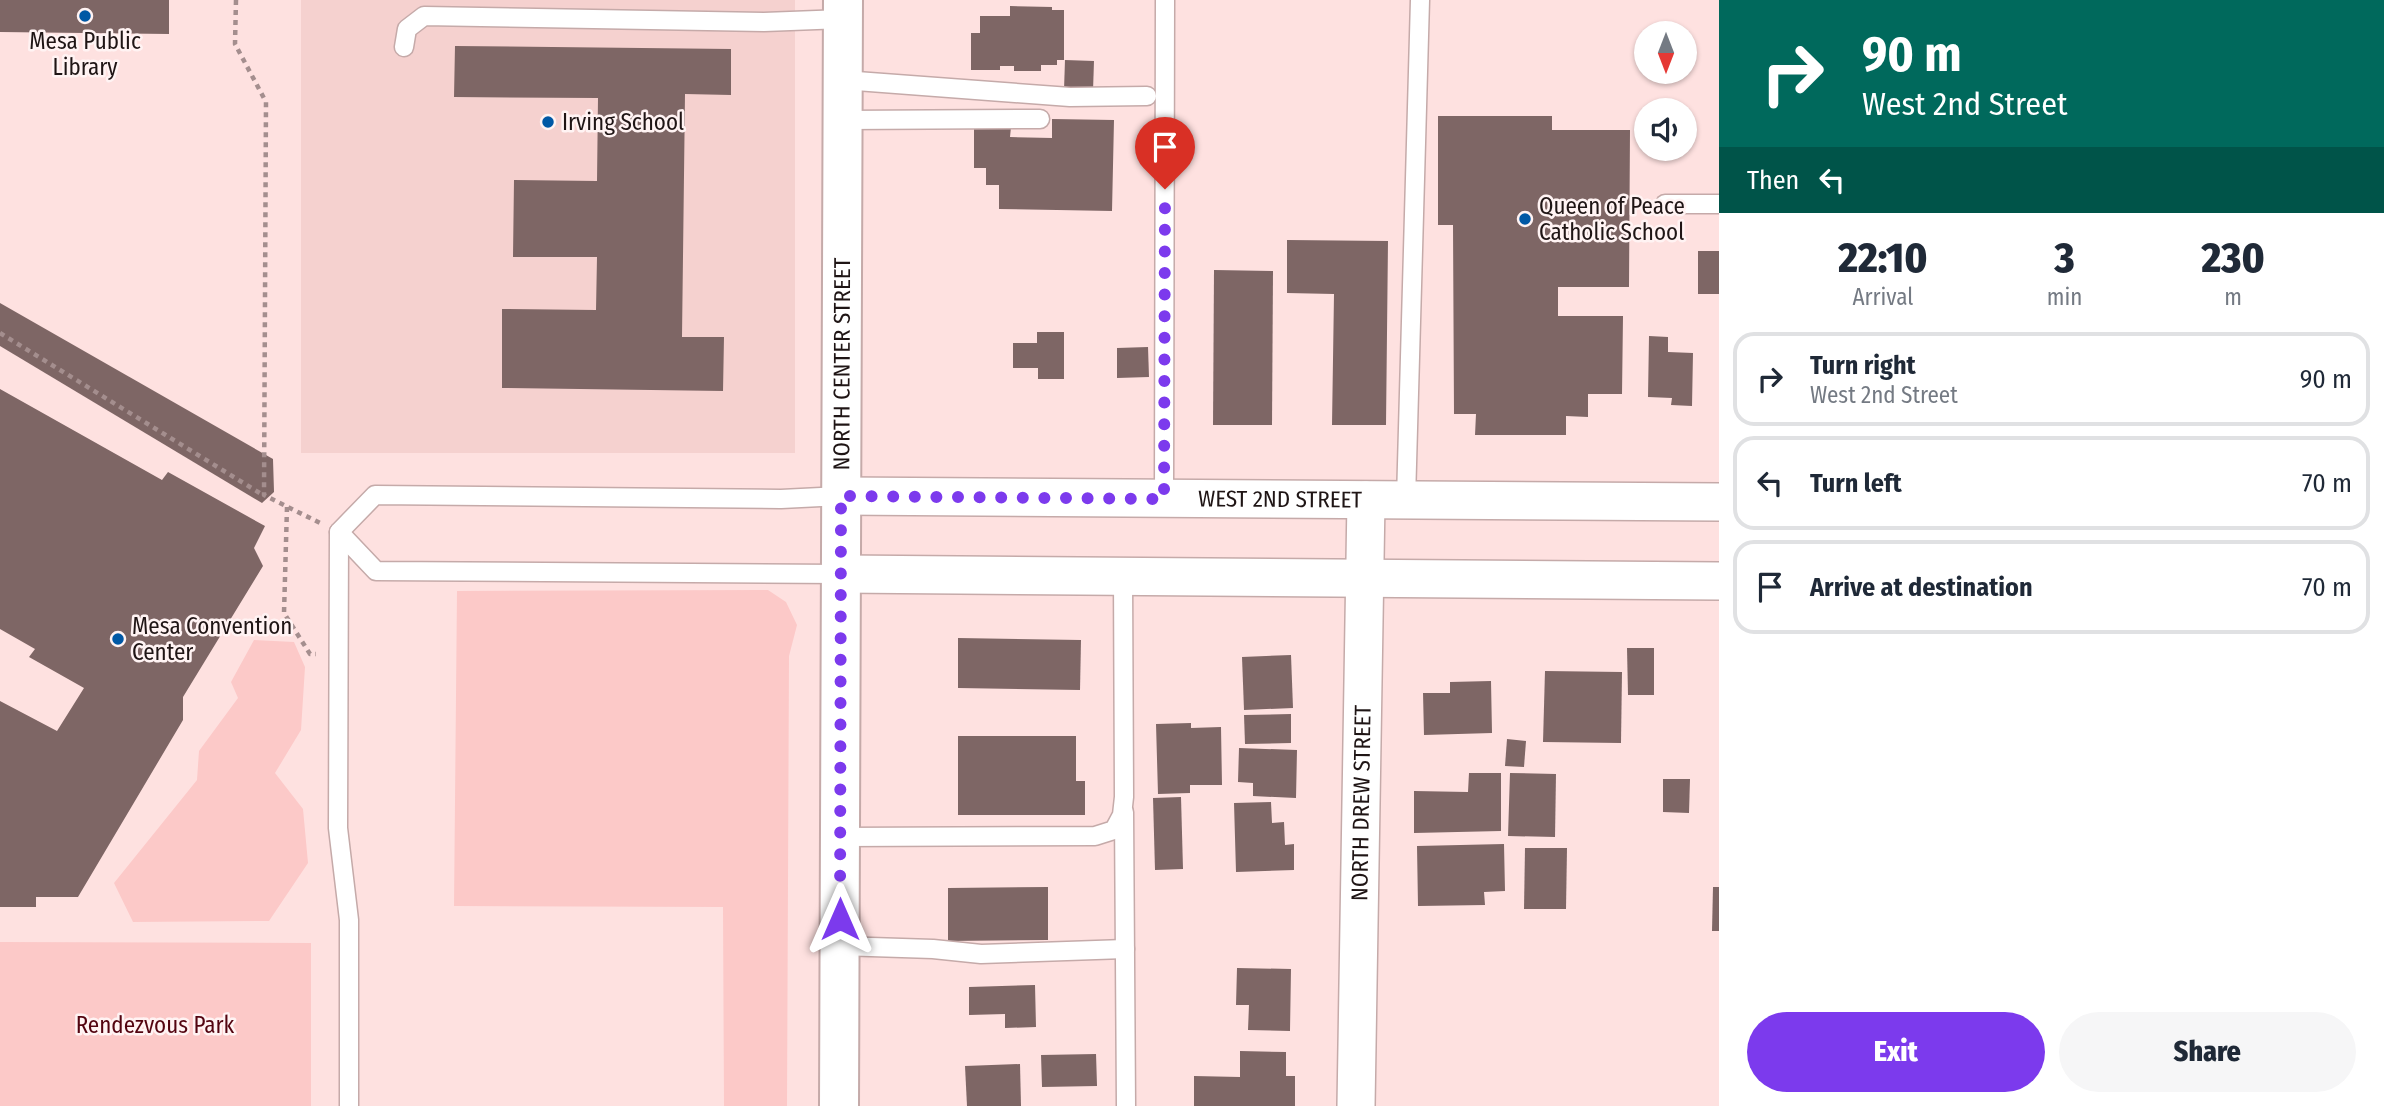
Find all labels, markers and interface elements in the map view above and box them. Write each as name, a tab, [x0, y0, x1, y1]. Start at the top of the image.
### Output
marker: Mesa Public Library	[77, 8, 93, 24]
north arrow	[1634, 21, 1698, 84]
map controls	[1634, 21, 1697, 161]
text: 90 m	[1862, 25, 1962, 84]
place label: Mesa Public Library	[29, 27, 141, 81]
icon: right	[1747, 28, 1838, 119]
text: West 2nd Street	[1862, 85, 2067, 123]
button: sound	[1634, 98, 1697, 161]
place label: Irving School	[562, 108, 684, 136]
marker: Irving School	[540, 114, 556, 130]
pin	[1135, 117, 1195, 189]
icon: arrive	[1146, 128, 1184, 166]
icon: left	[1813, 161, 1851, 199]
text: Then	[1747, 165, 1799, 196]
place label: Queen of Peace Catholic School	[1539, 192, 1685, 246]
marker: Queen of Peace Catholic School	[1517, 211, 1533, 227]
text: 22:10	[1838, 233, 1928, 283]
text: 3	[2054, 233, 2075, 283]
text: 230	[2202, 233, 2265, 283]
street label: NORTH CENTER STREET	[827, 257, 856, 470]
text: Arrival	[1852, 283, 1913, 311]
text: min	[2047, 283, 2082, 311]
text: m	[2224, 283, 2242, 311]
text: Turn right	[1810, 350, 1916, 381]
icon: right	[1751, 360, 1789, 398]
text: 90 m	[2300, 364, 2352, 395]
text: West 2nd Street	[1810, 381, 1958, 409]
icon: left	[1751, 464, 1789, 502]
text: Turn left	[1810, 468, 1902, 499]
text: 70 m	[2302, 468, 2352, 499]
street label: WEST 2ND STREET	[1198, 484, 1362, 514]
icon: arrive	[1751, 568, 1789, 606]
text: Arrive at destination	[1810, 572, 2033, 603]
text: 70 m	[2302, 572, 2352, 603]
place label: Mesa Convention Center	[132, 612, 293, 666]
marker: Mesa Convention Center	[110, 631, 126, 647]
street label: NORTH DREW STREET	[1345, 704, 1377, 901]
position arrow	[803, 882, 877, 956]
park label: Rendezvous Park	[76, 1011, 235, 1039]
button: Exit	[1747, 1012, 2045, 1092]
button: Share	[2059, 1012, 2356, 1092]

